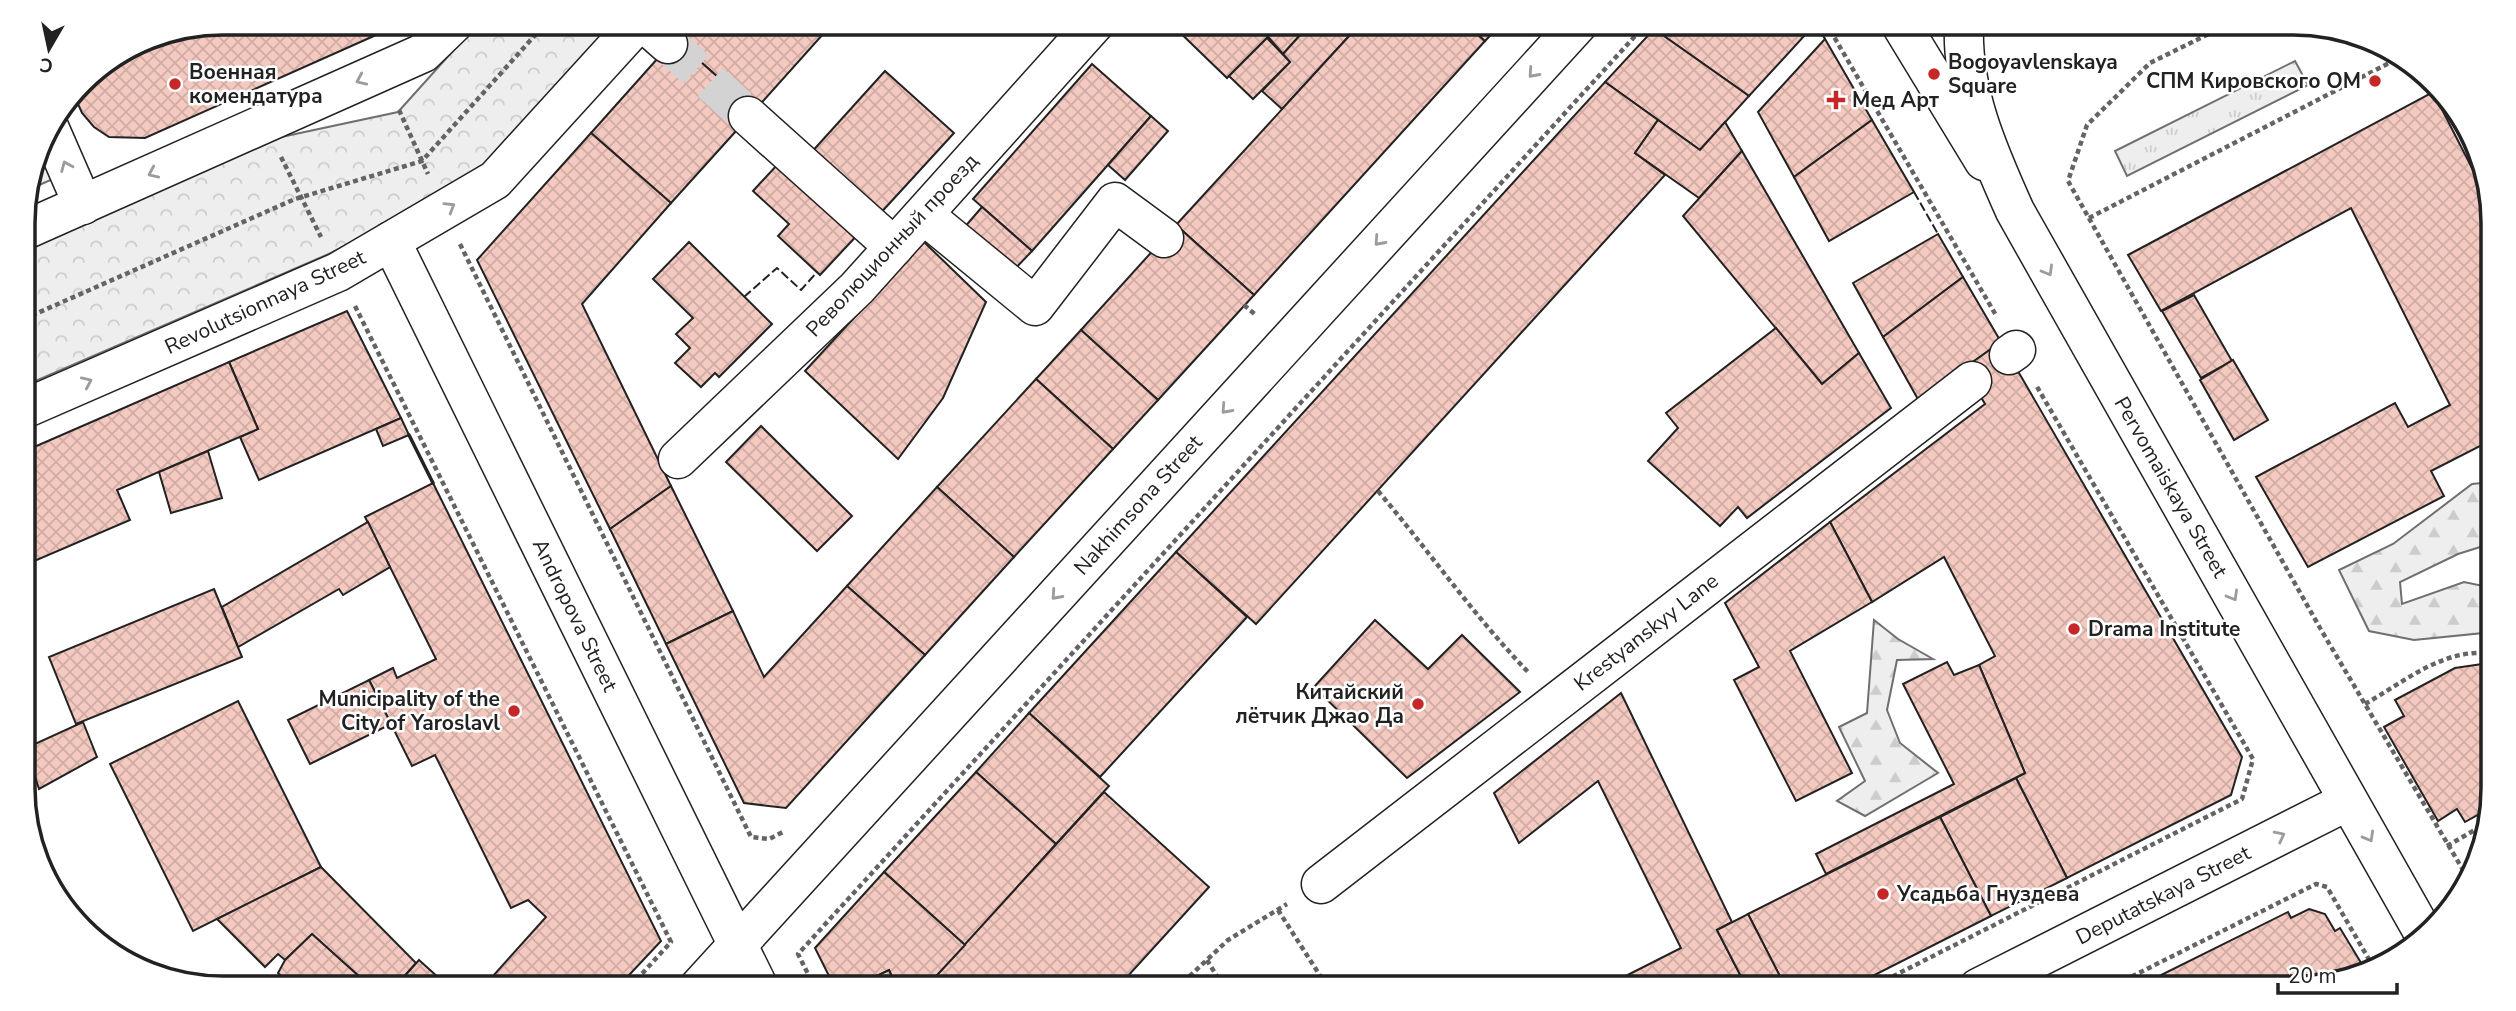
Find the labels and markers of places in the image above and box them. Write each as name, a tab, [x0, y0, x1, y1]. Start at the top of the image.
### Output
place label: Bogoyavlenskaya Square	[1948, 48, 2118, 100]
place label: Военная комендатура	[189, 58, 323, 110]
marker: Bogoyavlenskaya Square	[1926, 66, 1942, 82]
place label: СПМ Кировского ОМ	[2146, 67, 2361, 95]
marker: СПМ Кировского ОМ	[2367, 73, 2383, 89]
marker: Военная комендатура	[167, 76, 183, 92]
place label: Мед Арт	[1852, 86, 1939, 114]
marker: Мед Арт	[1826, 90, 1846, 110]
place label: Drama Institute	[2088, 615, 2241, 643]
marker: Drama Institute	[2066, 621, 2082, 637]
place label: Китайский лётчик Джао Да	[1235, 678, 1404, 730]
place label: Municipality of the City of Yaroslavl	[319, 685, 500, 737]
marker: Китайский лётчик Джао Да	[1410, 696, 1426, 712]
marker: Municipality of the City of Yaroslavl	[506, 703, 522, 719]
place label: Усадьба Гнуздева	[1896, 880, 2079, 908]
marker: Усадьба Гнуздева	[1875, 886, 1891, 902]

